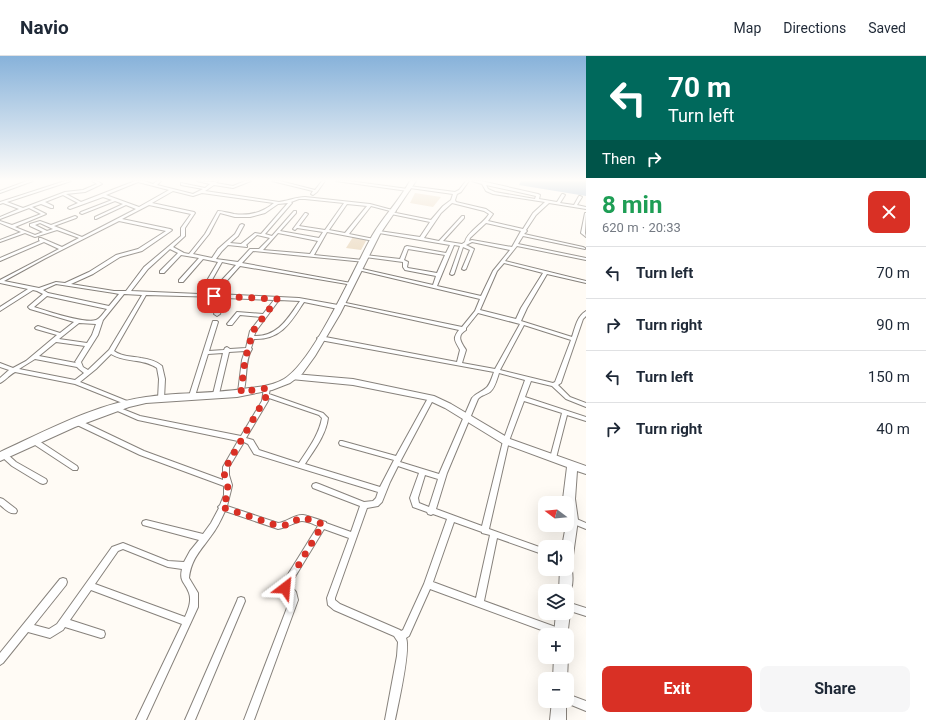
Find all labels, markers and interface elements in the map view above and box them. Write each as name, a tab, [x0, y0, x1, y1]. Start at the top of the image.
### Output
text: Navio	[20, 16, 69, 39]
text: Map	[734, 20, 761, 36]
text: Directions	[783, 20, 846, 36]
text: Saved	[868, 20, 906, 36]
text: 70 m	[668, 71, 731, 104]
icon: left	[602, 72, 654, 124]
text: Turn left	[668, 105, 734, 126]
icon: right	[643, 148, 665, 170]
text: Then	[602, 150, 635, 168]
text: 8 min	[602, 191, 662, 219]
button: close	[868, 191, 910, 233]
text: 620 m · 20:33	[602, 220, 681, 235]
icon: left	[602, 262, 624, 284]
text: Turn left	[636, 264, 693, 282]
text: 70 m	[876, 264, 910, 282]
pin	[197, 279, 231, 313]
icon: arrive	[203, 285, 225, 307]
icon: right	[602, 314, 624, 336]
text: Turn right	[636, 316, 702, 334]
text: 90 m	[876, 316, 910, 334]
icon: left	[602, 366, 624, 388]
text: Turn left	[636, 368, 693, 386]
text: 150 m	[868, 368, 910, 386]
icon: right	[602, 418, 624, 440]
text: Turn right	[636, 420, 702, 438]
text: 40 m	[876, 420, 910, 438]
north arrow	[538, 496, 574, 532]
map controls	[538, 496, 574, 708]
button: sound	[538, 540, 574, 576]
position arrow	[264, 567, 306, 609]
button: layers	[538, 584, 574, 620]
button: +	[538, 628, 574, 664]
button: Exit	[602, 666, 752, 712]
button: Share	[760, 666, 910, 712]
button: −	[538, 672, 574, 708]

